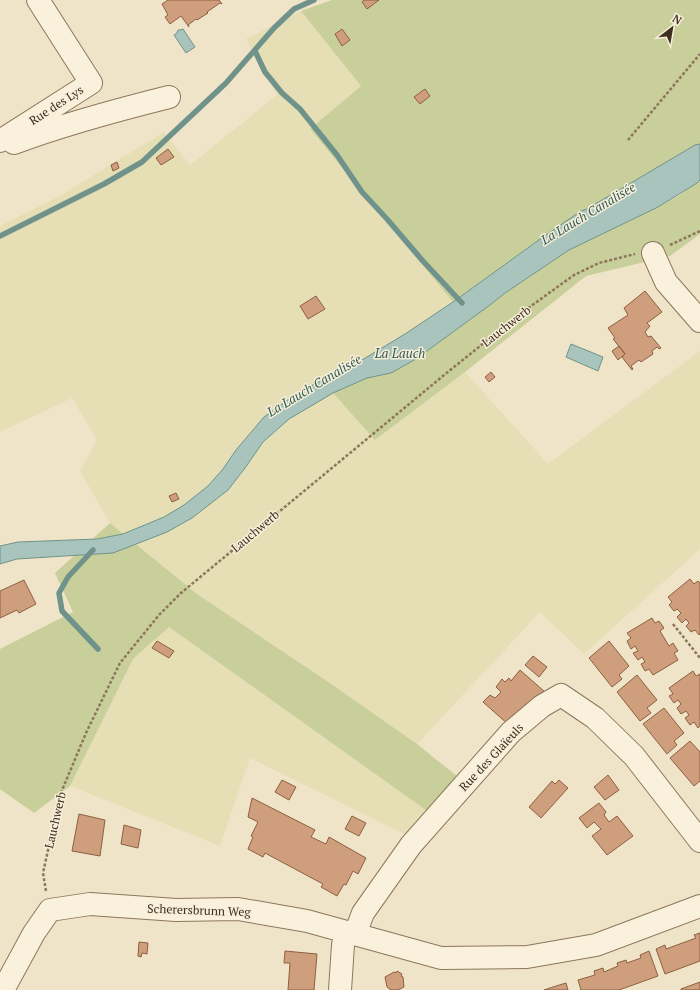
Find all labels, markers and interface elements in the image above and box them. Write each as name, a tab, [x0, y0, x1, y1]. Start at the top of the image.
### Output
north arrow	[652, 8, 692, 48]
text: N	[670, 11, 685, 28]
street label: Rue des Lys	[26, 82, 86, 128]
water label: La Lauch Canalisée	[536, 178, 639, 249]
street label: Lauchwerb	[479, 302, 534, 350]
water label: La Lauch	[374, 344, 425, 362]
water label: La Lauch Canalisée	[262, 350, 365, 421]
street label: Lauchwerb	[228, 506, 282, 555]
street label: Rue des Glaïeuls	[456, 720, 526, 794]
street label: Lauchwerb	[41, 790, 69, 850]
street label: Scherersbrunn Weg	[147, 901, 252, 919]

